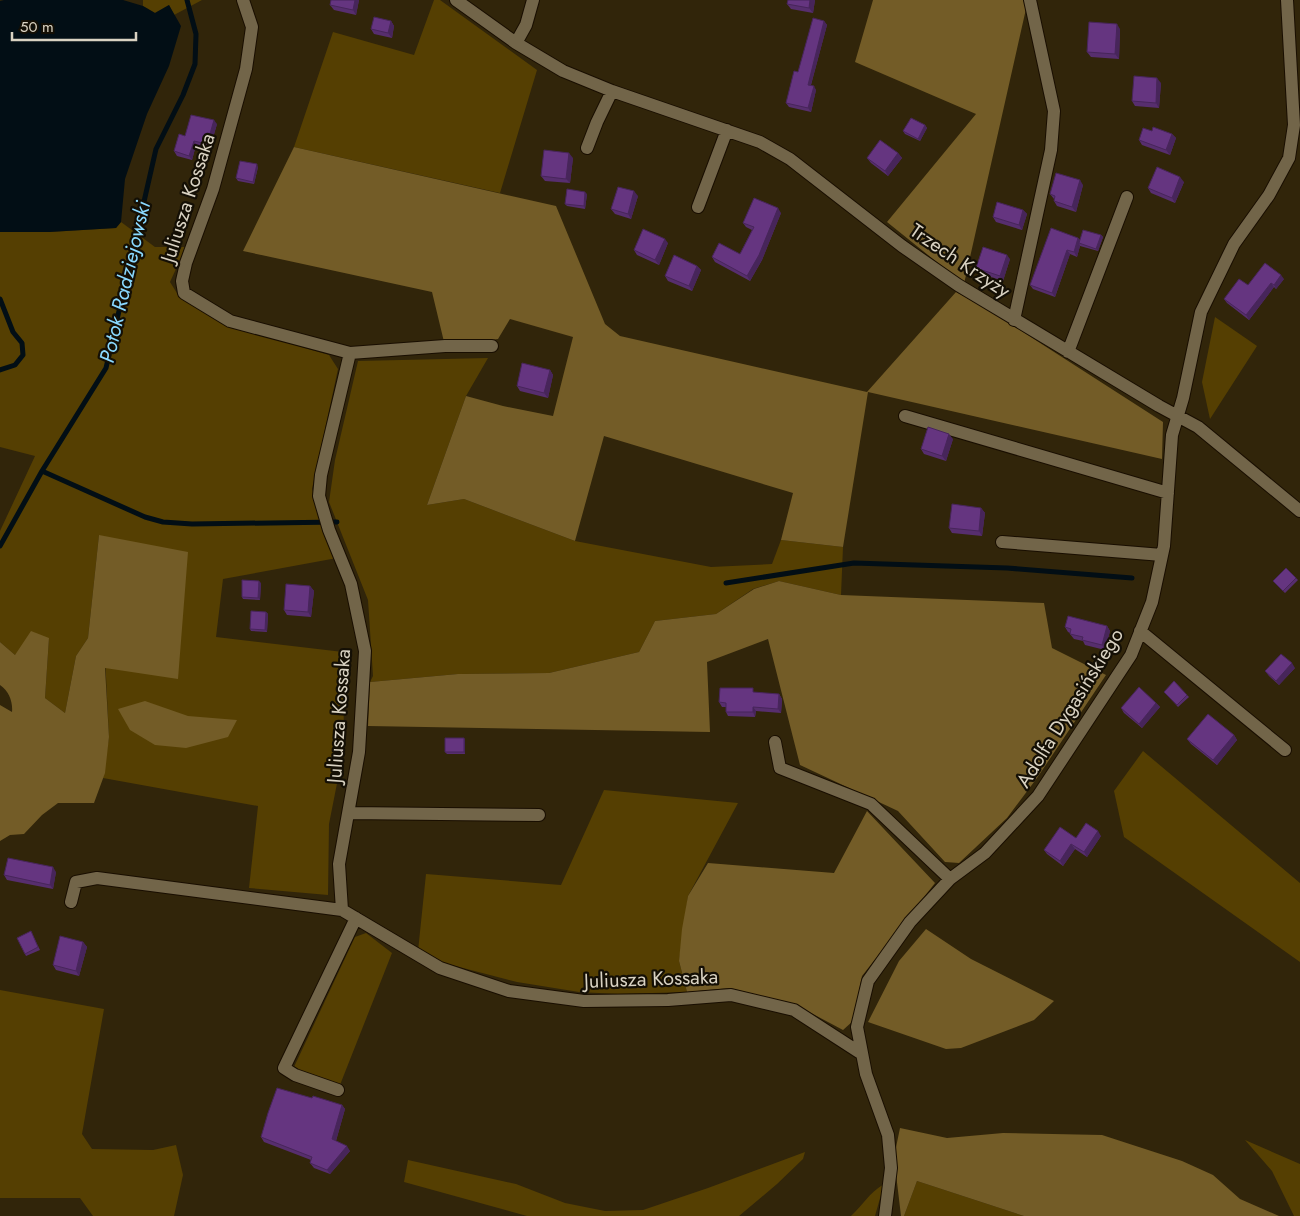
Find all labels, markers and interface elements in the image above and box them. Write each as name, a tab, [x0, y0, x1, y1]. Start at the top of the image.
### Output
scale bar	[12, 10, 136, 42]
text: 50 m	[20, 16, 54, 38]
street label: Juliusza Kossaka	[153, 130, 223, 269]
water label: Potok Radziejowski	[92, 198, 158, 366]
street label: Trzech Krzyży	[904, 217, 1016, 305]
street label: Adolfa Dygasińskiego	[1009, 623, 1131, 793]
street label: Juliusza Kossaka	[320, 648, 358, 787]
street label: Juliusza Kossaka	[580, 962, 719, 996]

